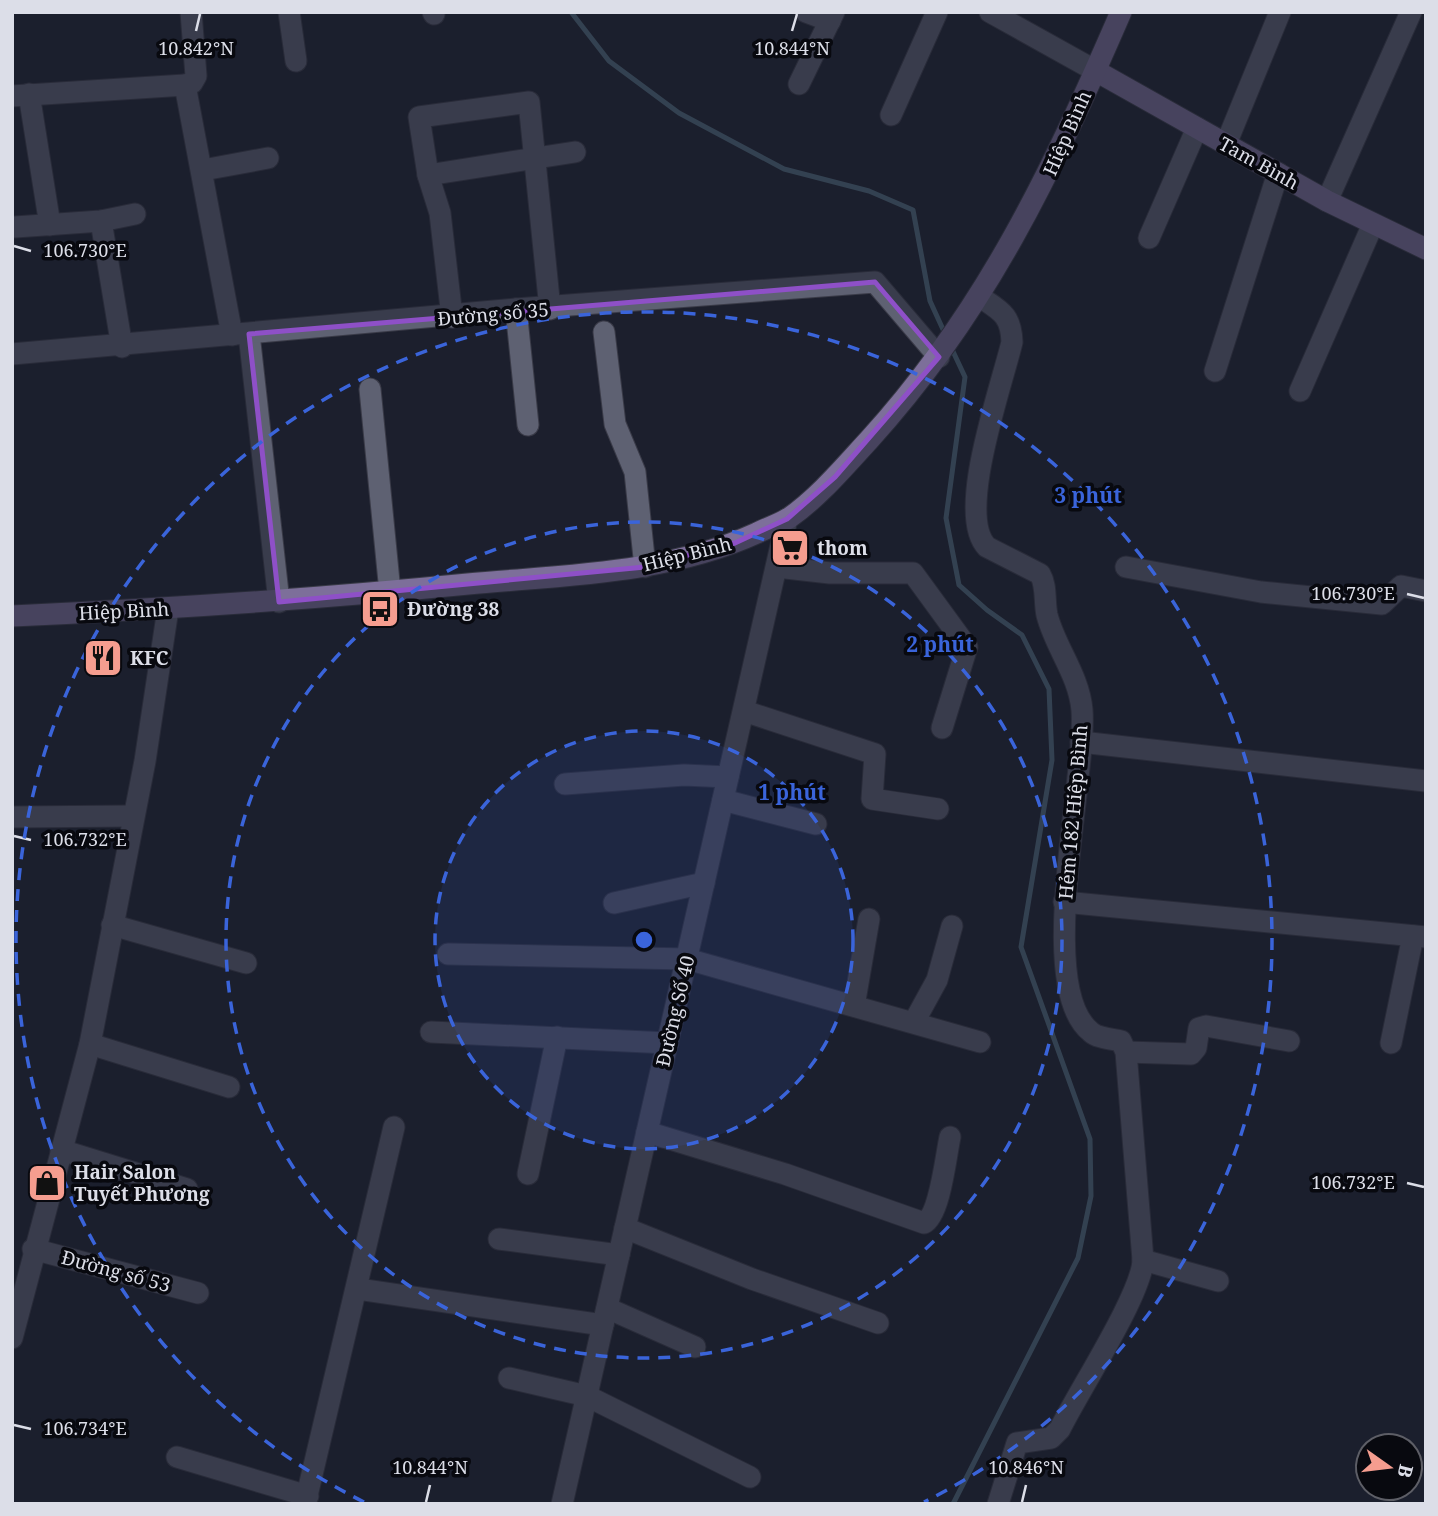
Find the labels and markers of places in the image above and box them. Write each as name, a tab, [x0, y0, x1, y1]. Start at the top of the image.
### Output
supermarket icon: thom	[769, 527, 811, 569]
place label: thom	[817, 535, 868, 561]
bus stop icon: Đường 38	[359, 588, 401, 630]
place label: Đường 38	[407, 596, 499, 622]
restaurant icon: KFC	[82, 637, 124, 679]
place label: KFC	[130, 645, 168, 671]
centre of rings	[632, 928, 656, 952]
place label: Hair Salon Tuyết Phương	[74, 1159, 210, 1207]
shop icon: Hair Salon Tuyết Phương	[26, 1162, 68, 1204]

